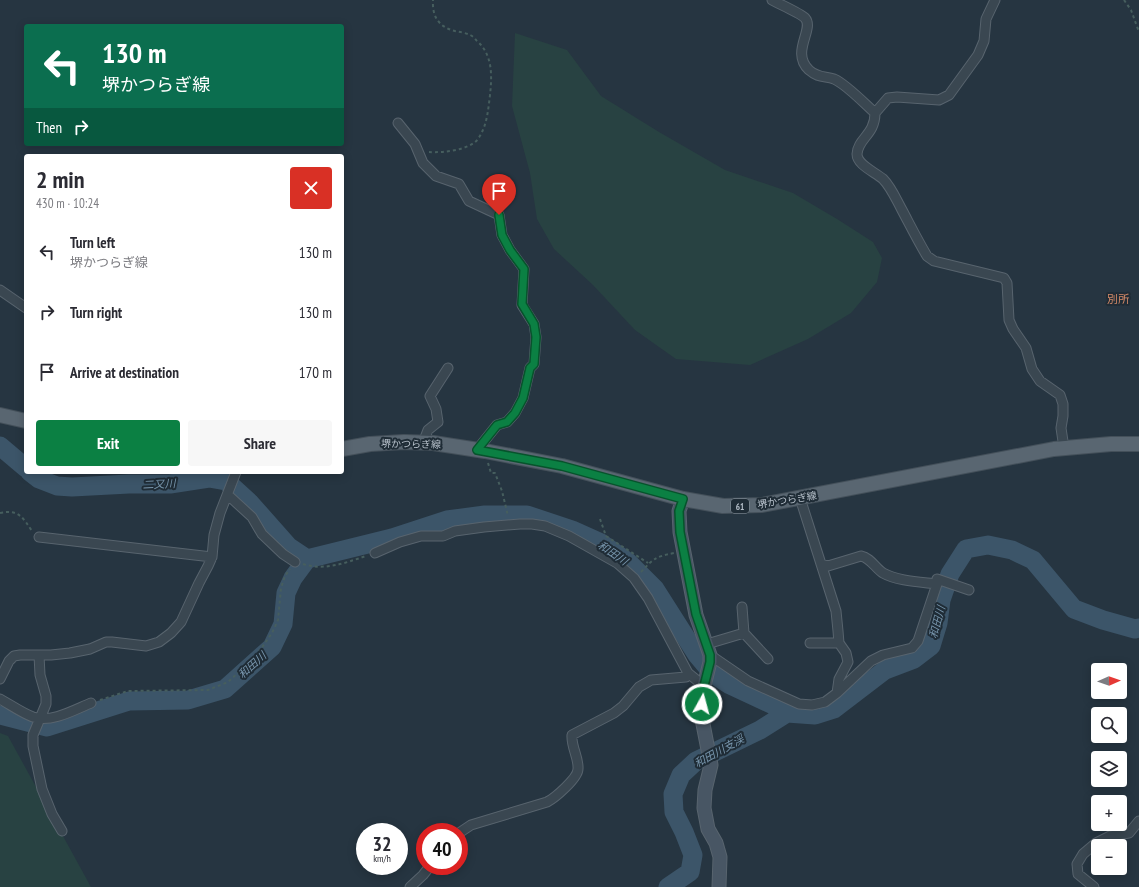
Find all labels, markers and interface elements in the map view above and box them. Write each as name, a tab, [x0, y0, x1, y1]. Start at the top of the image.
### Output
text: 130 m	[102, 34, 166, 71]
icon: left	[36, 40, 88, 92]
text: 堺かつらぎ線	[102, 73, 210, 96]
icon: right	[70, 116, 92, 138]
text: Then	[36, 118, 62, 137]
text: 2 min	[36, 164, 84, 195]
button: close	[290, 167, 332, 209]
pin	[482, 174, 516, 215]
icon: arrive	[488, 180, 510, 202]
text: 430 m · 10:24	[36, 195, 99, 212]
text: Turn left	[70, 233, 115, 252]
icon: left	[36, 241, 58, 263]
text: 130 m	[299, 243, 332, 262]
text: 堺かつらぎ線	[70, 254, 148, 271]
district label: 別所	[1107, 292, 1130, 306]
icon: right	[36, 301, 58, 323]
text: Turn right	[70, 303, 122, 322]
text: 130 m	[299, 303, 332, 322]
icon: arrive	[36, 361, 58, 383]
text: Arrive at destination	[70, 363, 179, 382]
text: 170 m	[299, 363, 332, 382]
button: Exit	[36, 420, 180, 466]
button: Share	[188, 420, 332, 466]
street label: 堺かつらぎ線	[381, 437, 441, 451]
water label: 二又川	[142, 476, 177, 492]
street label: 堺かつらぎ線	[756, 489, 818, 511]
road number: 61	[731, 499, 749, 513]
water label: 和田川	[595, 538, 631, 569]
water label: 和田川	[926, 603, 948, 640]
water label: 和田川	[235, 648, 270, 681]
north arrow	[1091, 663, 1127, 699]
map controls	[1091, 663, 1127, 875]
position arrow	[681, 683, 723, 725]
button: search	[1091, 707, 1127, 743]
water label: 和田川支渓	[692, 731, 748, 770]
button: layers	[1091, 751, 1127, 787]
button: +	[1091, 795, 1127, 831]
speed limit sign: 40	[416, 823, 468, 875]
text: 32	[372, 831, 392, 857]
button: −	[1091, 839, 1127, 875]
text: km/h	[373, 852, 391, 865]

